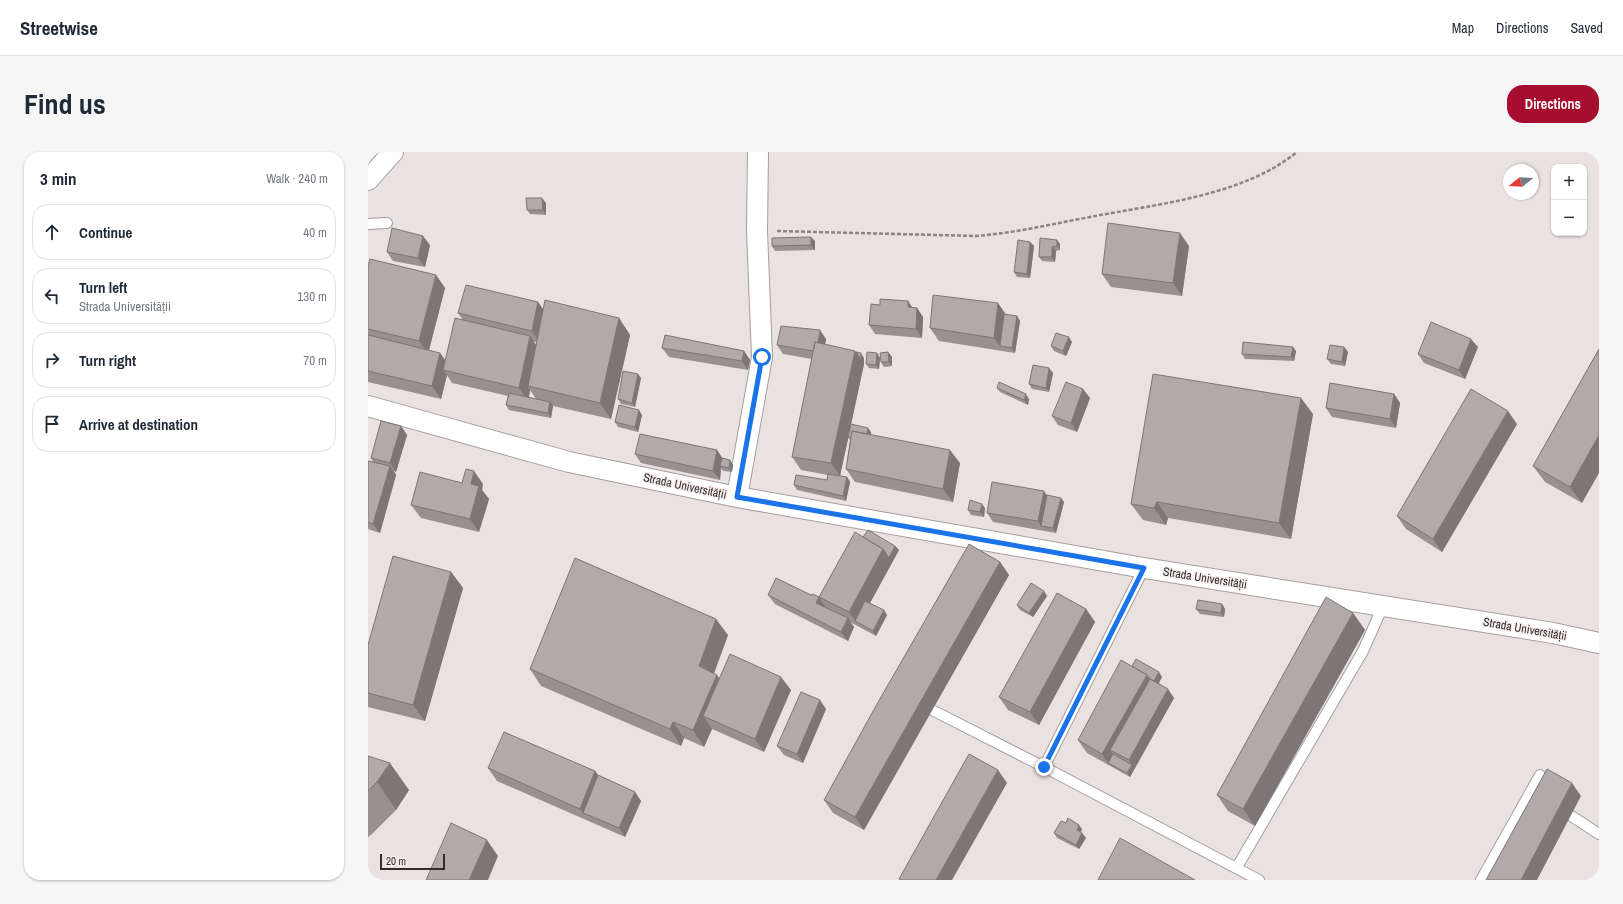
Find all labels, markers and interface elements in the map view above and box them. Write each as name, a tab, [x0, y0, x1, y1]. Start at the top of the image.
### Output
text: Streetwise	[20, 15, 98, 41]
text: Map	[1452, 19, 1474, 37]
text: Directions	[1496, 19, 1548, 37]
text: Saved	[1570, 19, 1603, 37]
text: Find us	[24, 85, 106, 123]
button: Directions	[1507, 85, 1599, 123]
north arrow	[1503, 164, 1539, 200]
map controls	[1551, 164, 1587, 236]
button: +	[1551, 164, 1587, 200]
text: 3 min	[40, 167, 76, 190]
text: Walk · 240 m	[266, 170, 328, 187]
button: −	[1551, 200, 1587, 236]
icon: ahead	[41, 221, 63, 243]
text: Continue	[79, 222, 132, 243]
text: 40 m	[303, 224, 327, 241]
text: Turn left	[79, 277, 127, 298]
icon: left	[41, 285, 63, 307]
text: 130 m	[297, 288, 327, 305]
text: Strada Universității	[79, 298, 171, 315]
route start	[753, 348, 771, 366]
icon: right	[41, 349, 63, 371]
text: Turn right	[79, 350, 136, 371]
text: 70 m	[303, 352, 327, 369]
icon: arrive	[41, 413, 63, 435]
text: Arrive at destination	[79, 414, 198, 435]
street label: Strada Universității	[642, 469, 728, 503]
street label: Strada Universității	[1162, 563, 1248, 593]
street label: Strada Universității	[1482, 614, 1568, 644]
route end	[1035, 758, 1053, 776]
scale bar	[380, 852, 445, 871]
text: 20 m	[386, 854, 406, 868]

